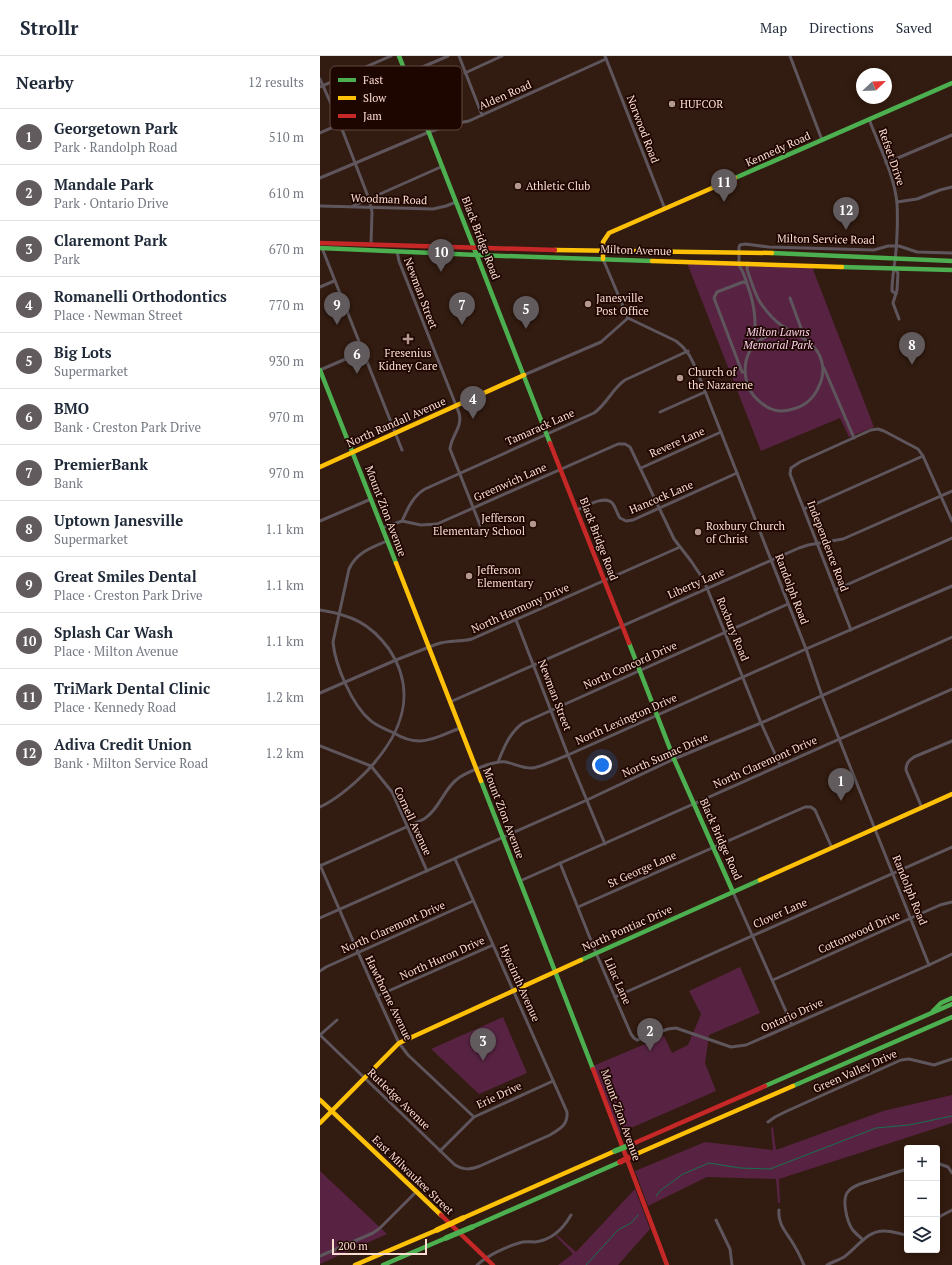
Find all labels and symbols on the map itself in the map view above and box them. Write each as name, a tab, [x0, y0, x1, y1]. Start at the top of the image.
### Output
legend	[330, 66, 462, 130]
north arrow	[856, 68, 892, 104]
text: Fast	[363, 73, 383, 87]
street label: Alden Road	[476, 77, 534, 113]
text: Slow	[363, 91, 387, 105]
street label: Norwood Road	[624, 93, 662, 165]
place label: HUFCOR	[680, 97, 723, 111]
marker: HUFCOR	[667, 99, 677, 109]
text: Jam	[363, 109, 382, 123]
street label: Refset Drive	[876, 127, 908, 188]
street label: Kennedy Road	[743, 128, 813, 170]
pin: 11	[711, 169, 737, 202]
place label: Athletic Club	[526, 179, 590, 193]
marker: Athletic Club	[513, 181, 523, 191]
street label: Woodman Road	[350, 191, 428, 207]
street label: Black Bridge Road	[459, 194, 503, 282]
pin: 12	[833, 197, 859, 230]
street label: Milton Service Road	[777, 231, 875, 247]
pin: 10	[428, 239, 454, 272]
street label: Milton Avenue	[600, 242, 672, 258]
street label: Newman Street	[401, 255, 441, 331]
place label: Janesville Post Office	[596, 291, 649, 318]
pin: 9	[324, 292, 350, 325]
pin: 7	[449, 292, 475, 325]
pin: 5	[513, 296, 539, 329]
marker: Janesville Post Office	[583, 299, 593, 309]
park label: Milton Lawns Memorial Park	[742, 325, 813, 352]
pin: 8	[899, 332, 925, 365]
marker: Fresenius Kidney Care	[402, 333, 414, 345]
pin: 6	[344, 341, 370, 374]
place label: Fresenius Kidney Care	[378, 346, 438, 373]
place label: Church of the Nazarene	[688, 365, 754, 392]
marker: Church of the Nazarene	[675, 373, 685, 383]
pin: 4	[460, 386, 486, 419]
street label: North Randall Avenue	[344, 394, 448, 450]
street label: Tamarack Lane	[503, 405, 577, 448]
street label: Revere Lane	[647, 423, 707, 460]
street label: Greenwich Lane	[471, 459, 549, 504]
street label: Mount Zion Avenue	[362, 464, 410, 559]
street label: Hancock Lane	[627, 477, 696, 517]
street label: Black Bridge Road	[577, 495, 621, 583]
street label: Independence Road	[804, 499, 852, 593]
place label: Jefferson Elementary School	[433, 511, 525, 538]
marker: Jefferson Elementary School	[528, 519, 538, 529]
place label: Roxbury Church of Christ	[706, 519, 786, 546]
marker: Roxbury Church of Christ	[693, 527, 703, 537]
street label: Randolph Road	[772, 552, 812, 626]
place label: Jefferson Elementary	[477, 563, 534, 590]
street label: Liberty Lane	[665, 564, 727, 602]
marker: Jefferson Elementary	[464, 571, 474, 581]
street label: North Harmony Drive	[469, 580, 572, 636]
street label: Roxbury Road	[714, 595, 752, 663]
street label: North Concord Drive	[581, 638, 680, 692]
street label: Newman Street	[535, 657, 575, 733]
street label: North Lexington Drive	[573, 690, 679, 748]
street label: North Sumac Drive	[620, 730, 711, 780]
street label: North Claremont Drive	[711, 733, 820, 791]
your location	[592, 755, 612, 775]
street label: Mount Zion Avenue	[480, 766, 528, 861]
pin: 1	[828, 768, 854, 801]
street label: Cornell Avenue	[391, 784, 435, 858]
street label: Black Bridge Road	[697, 796, 745, 882]
street label: St George Lane	[605, 847, 679, 890]
street label: Randolph Road	[890, 853, 930, 927]
street label: Clover Lane	[751, 895, 810, 931]
street label: North Claremont Drive	[339, 898, 448, 956]
street label: North Pontiac Drive	[580, 902, 675, 954]
street label: Cottonwood Drive	[816, 907, 903, 956]
street label: North Huron Drive	[397, 933, 487, 983]
street label: Hyacinth Avenue	[497, 942, 543, 1024]
street label: Hawthorne Avenue	[362, 953, 416, 1043]
street label: Lilac Lane	[602, 955, 635, 1007]
street label: Ontario Drive	[759, 995, 826, 1035]
pin: 2	[637, 1018, 663, 1051]
pin: 3	[470, 1028, 496, 1061]
street label: Green Valley Drive	[811, 1046, 900, 1096]
street label: Rutledge Avenue	[365, 1065, 434, 1133]
street label: Mount Zion Avenue	[598, 1067, 644, 1163]
street label: Erie Drive	[474, 1078, 524, 1112]
street label: East Milwaukee Street	[369, 1132, 457, 1218]
scale bar	[332, 1237, 427, 1256]

